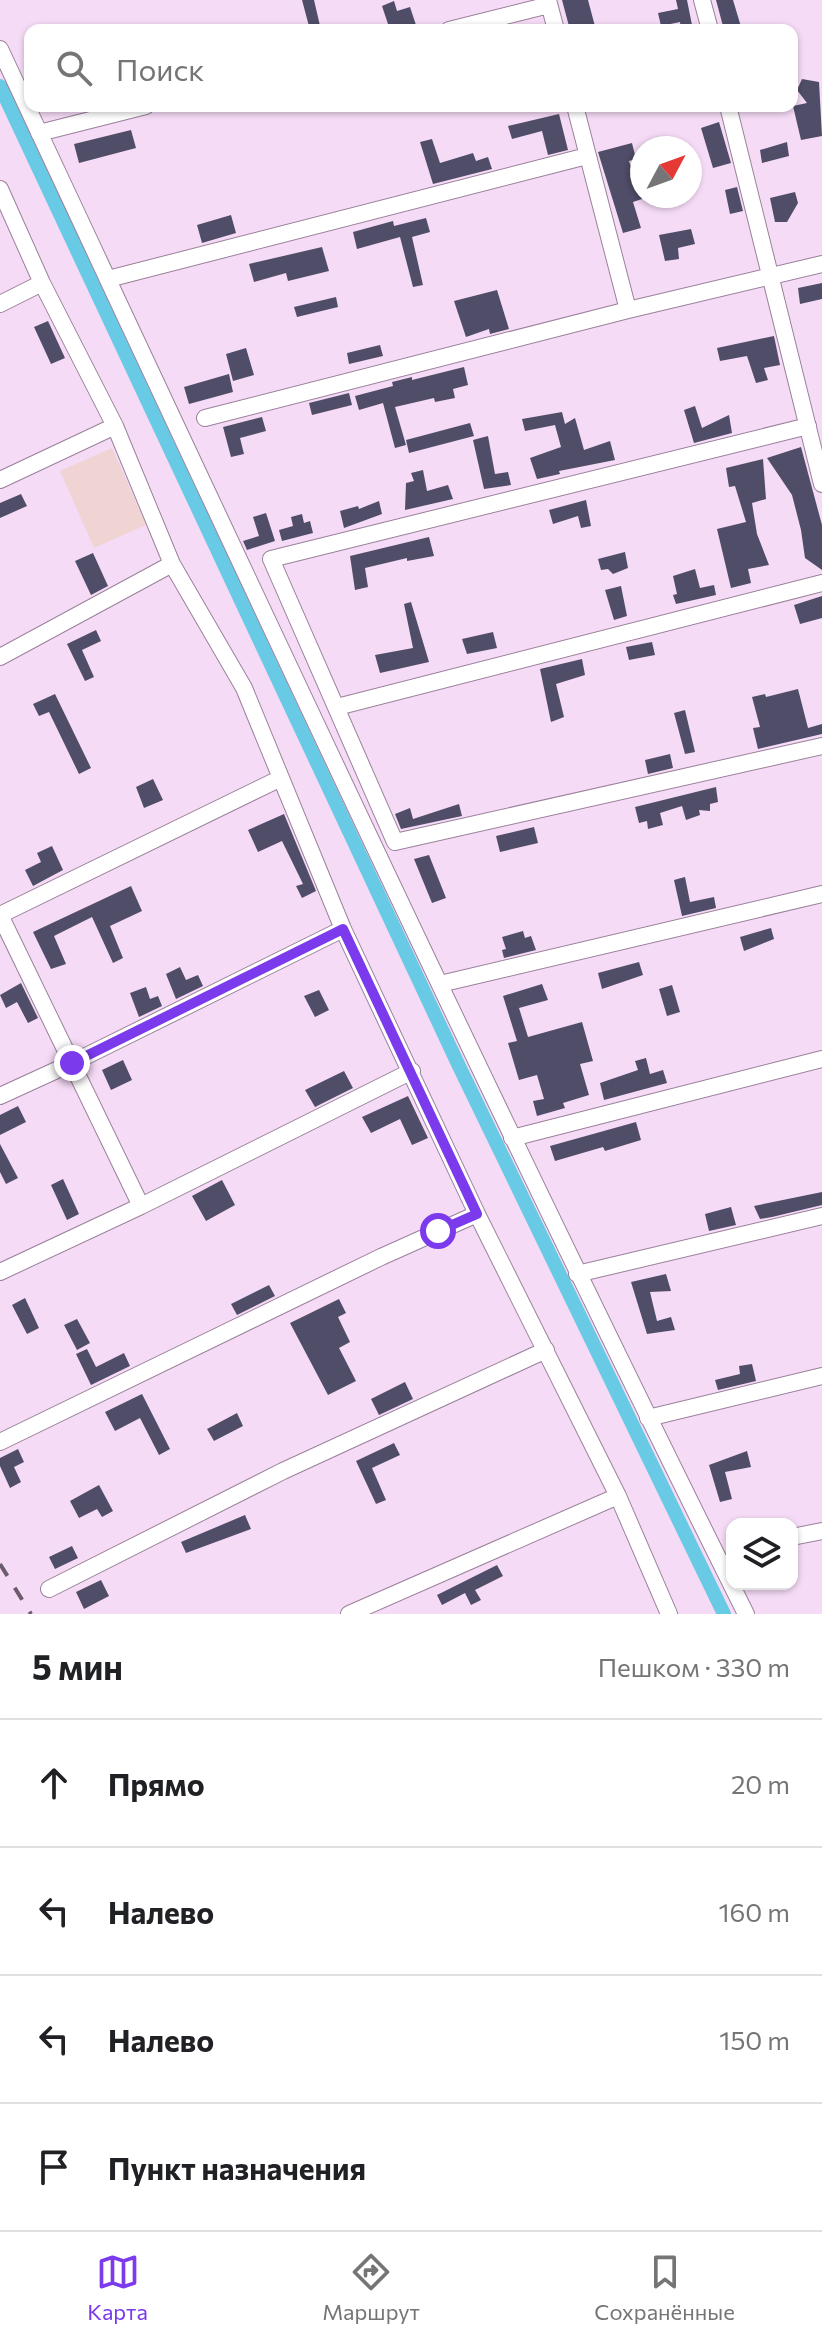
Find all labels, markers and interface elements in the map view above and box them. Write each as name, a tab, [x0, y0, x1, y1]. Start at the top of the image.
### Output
search box	[24, 24, 798, 112]
icon: search	[52, 46, 96, 90]
text: Поиск	[116, 50, 204, 87]
north arrow	[630, 136, 702, 208]
route end	[54, 1045, 90, 1081]
route start	[420, 1213, 456, 1249]
map controls	[726, 1518, 798, 1590]
button: layers	[726, 1518, 798, 1590]
text: 5 мин	[32, 1645, 123, 1687]
text: Пешком · 330 m	[598, 1651, 790, 1682]
icon: ahead	[32, 1761, 76, 1805]
text: Прямо	[108, 1765, 205, 1802]
text: 20 m	[731, 1768, 790, 1799]
icon: left	[32, 1889, 76, 1933]
text: Налево	[108, 1893, 214, 1930]
text: 160 m	[718, 1896, 790, 1927]
icon: left	[32, 2017, 76, 2061]
text: Налево	[108, 2021, 214, 2058]
text: 150 m	[719, 2024, 790, 2055]
icon: arrive	[32, 2145, 76, 2189]
text: Пункт назначения	[108, 2149, 366, 2186]
tab: Карта	[87, 2250, 148, 2325]
tab: Маршрут	[322, 2250, 420, 2325]
tab: Сохранённые	[594, 2250, 735, 2325]

